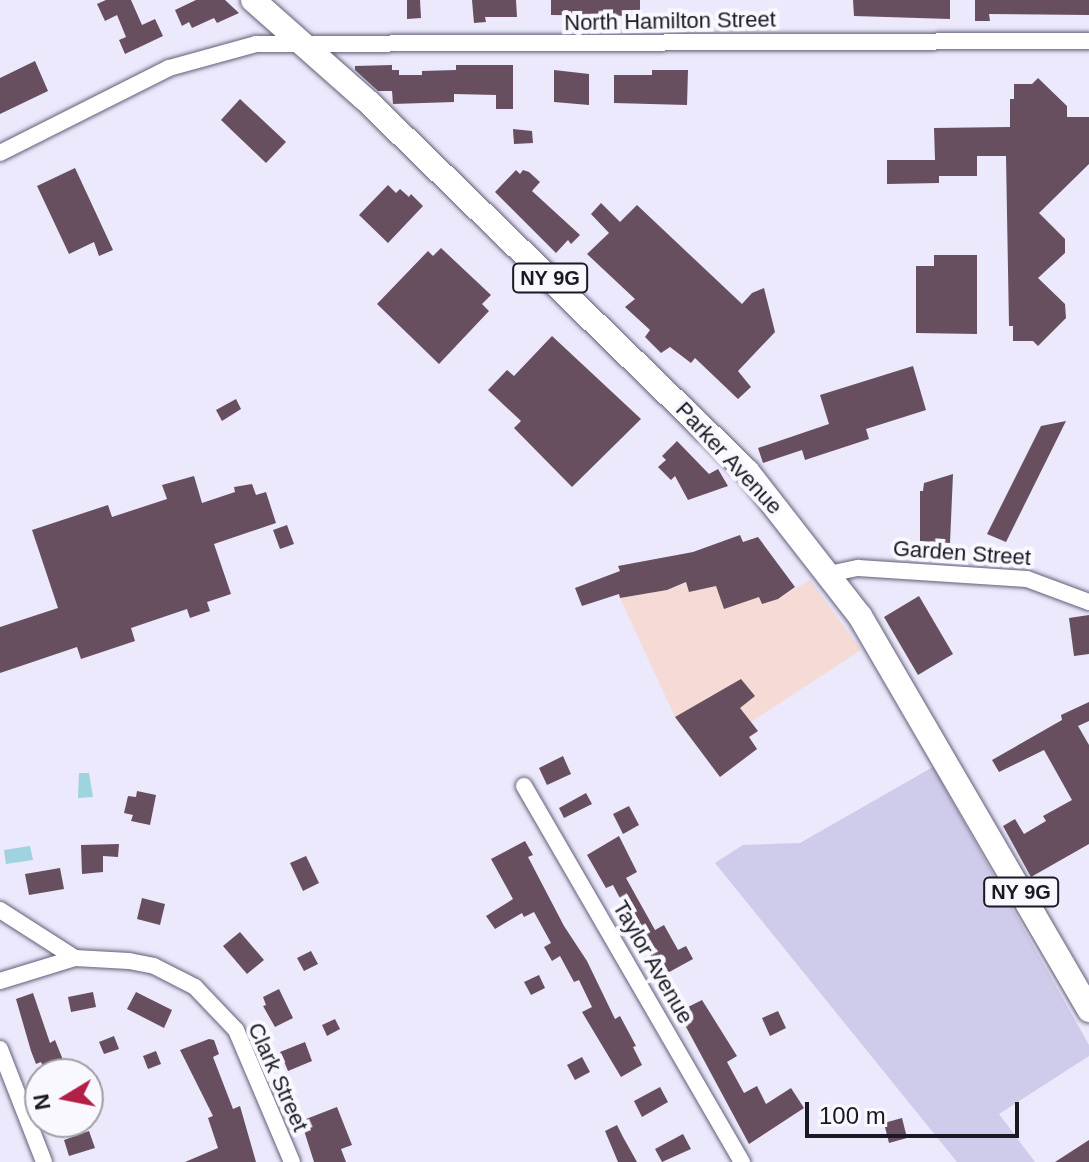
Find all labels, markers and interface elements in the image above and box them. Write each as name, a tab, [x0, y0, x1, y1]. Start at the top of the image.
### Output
street label: North Hamilton Street	[564, 6, 776, 36]
road number: NY 9G	[510, 262, 590, 294]
street label: Parker Avenue	[670, 396, 788, 520]
street label: Garden Street	[892, 535, 1032, 571]
road number: NY 9G	[981, 876, 1061, 908]
street label: Taylor Avenue	[607, 895, 699, 1029]
street label: Clark Street	[242, 1019, 314, 1135]
north arrow	[24, 1058, 104, 1138]
scale bar	[809, 1086, 1023, 1136]
text: N	[28, 1092, 56, 1112]
text: 100 m	[819, 1102, 886, 1129]

